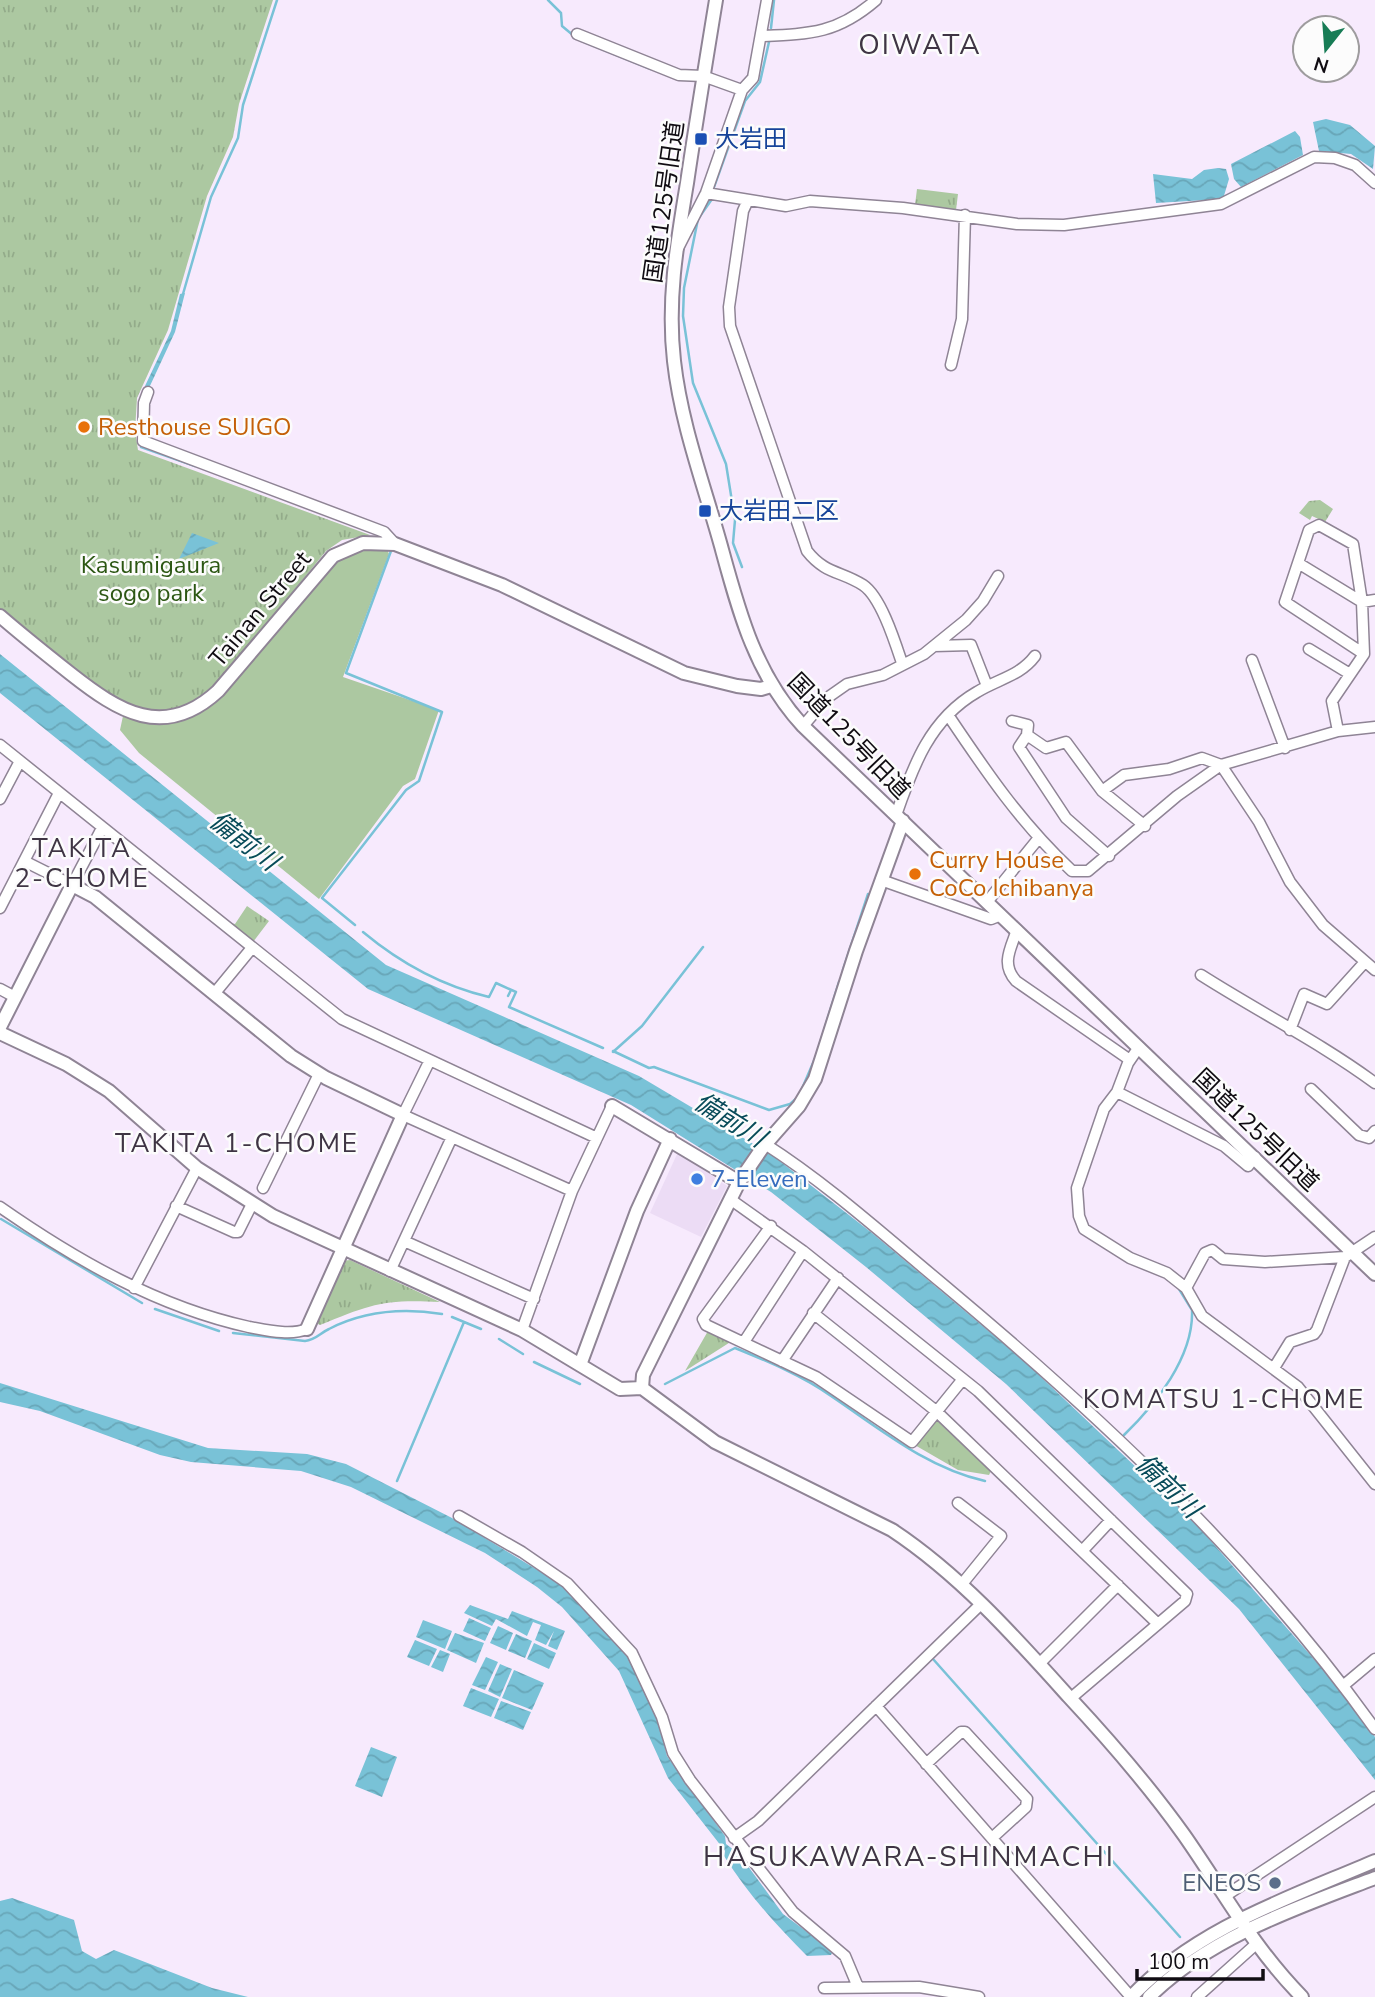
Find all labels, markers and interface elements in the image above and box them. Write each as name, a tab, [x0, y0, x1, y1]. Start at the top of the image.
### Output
north arrow	[1291, 14, 1361, 84]
district label: OIWATA	[858, 26, 982, 64]
text: N	[1311, 50, 1332, 79]
street label: 国道125号旧道	[637, 119, 691, 285]
place label: 大岩田	[715, 123, 787, 155]
marker: 大岩田	[693, 131, 709, 147]
place label: Resthouse SUIGO	[98, 411, 292, 443]
marker: Resthouse SUIGO	[76, 419, 92, 435]
place label: 大岩田二区	[719, 495, 839, 527]
marker: 大岩田二区	[697, 503, 713, 519]
street label: Tainan Street	[202, 544, 318, 674]
park label: Kasumigaura sogo park	[81, 549, 221, 609]
street label: 国道125号旧道	[781, 666, 917, 806]
water label: 備前川	[202, 803, 288, 881]
district label: TAKITA 2-CHOME	[14, 831, 150, 896]
place label: Curry House CoCo Ichibanya	[929, 844, 1094, 904]
marker: Curry House CoCo Ichibanya	[907, 866, 923, 882]
street label: 国道125号旧道	[1186, 1062, 1326, 1198]
water label: 備前川	[688, 1084, 775, 1157]
district label: TAKITA 1-CHOME	[115, 1126, 359, 1161]
place label: 7-Eleven	[711, 1163, 808, 1195]
marker: 7-Eleven	[689, 1171, 705, 1187]
district label: KOMATSU 1-CHOME	[1083, 1382, 1365, 1417]
water label: 備前川	[1128, 1446, 1210, 1528]
district label: HASUKAWARA-SHINMACHI	[703, 1838, 1115, 1876]
place label: ENEOS	[1182, 1867, 1261, 1899]
marker: ENEOS	[1267, 1875, 1283, 1891]
scale bar	[1137, 1938, 1263, 1982]
text: 100 m	[1148, 1948, 1209, 1976]

